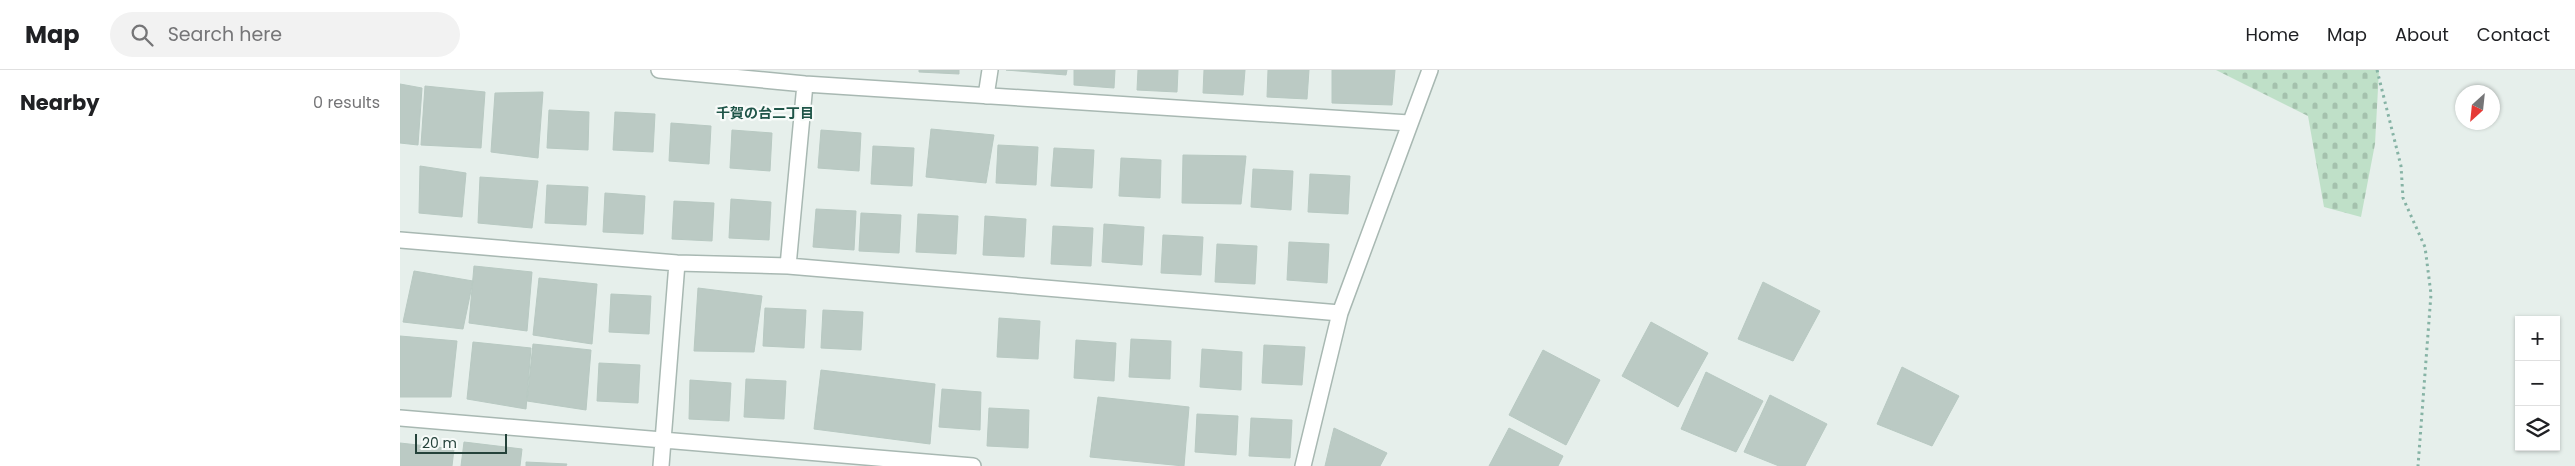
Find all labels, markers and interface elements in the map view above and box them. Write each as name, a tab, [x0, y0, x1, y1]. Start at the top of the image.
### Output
search box	[110, 12, 460, 57]
text: Map	[25, 18, 80, 51]
icon: search	[128, 21, 156, 49]
text: Search here	[168, 21, 282, 48]
text: Home	[2245, 22, 2299, 47]
text: Map	[2327, 22, 2367, 47]
text: About	[2395, 22, 2449, 47]
text: Contact	[2477, 22, 2550, 47]
north arrow	[2455, 85, 2500, 130]
text: Nearby	[20, 88, 100, 117]
text: 0 results	[313, 91, 380, 114]
district label: 千賀の台二丁目	[716, 103, 814, 123]
map controls	[2515, 316, 2560, 451]
button: +	[2515, 316, 2560, 361]
button: −	[2515, 361, 2560, 406]
button: layers	[2515, 406, 2560, 451]
scale bar	[415, 431, 508, 454]
text: 20 m	[422, 433, 457, 453]

